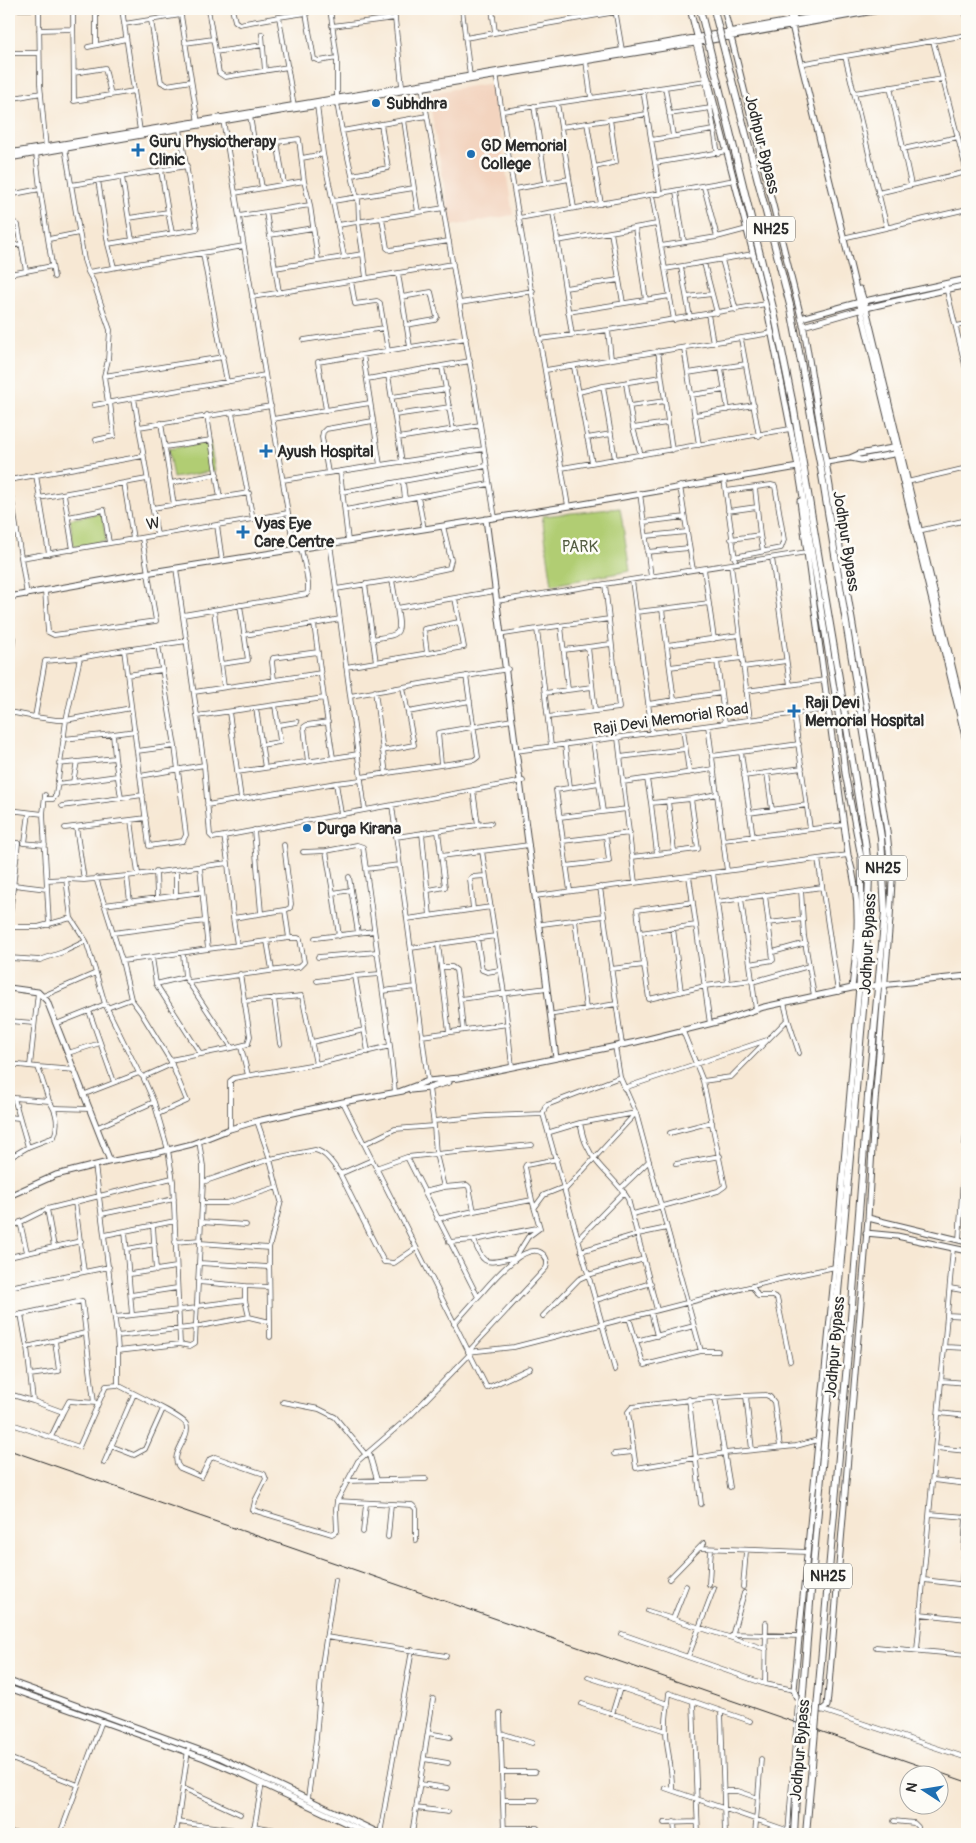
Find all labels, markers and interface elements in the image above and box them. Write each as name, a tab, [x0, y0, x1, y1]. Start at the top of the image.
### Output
street label: Jodhpur Bypass	[740, 93, 784, 196]
place label: Subhdhra	[386, 94, 448, 114]
marker: Subhdhra	[370, 97, 382, 109]
place label: Guru Physiotherapy Clinic	[149, 132, 276, 170]
place label: GD Memorial College	[481, 136, 567, 174]
marker: Guru Physiotherapy Clinic	[131, 143, 145, 157]
marker: GD Memorial College	[465, 148, 477, 160]
road number: NH25	[747, 216, 795, 242]
place label: Ayush Hospital	[277, 442, 374, 462]
marker: Ayush Hospital	[259, 444, 273, 458]
street label: Jodhpur Bypass	[828, 489, 864, 593]
street label: W	[145, 513, 162, 535]
place label: Vyas Eye Care Centre	[254, 514, 335, 552]
marker: Vyas Eye Care Centre	[236, 525, 250, 539]
park label: PARK	[562, 537, 599, 557]
place label: Raji Devi Memorial Hospital	[805, 693, 924, 731]
street label: Raji Devi Memorial Road	[592, 698, 750, 740]
marker: Raji Devi Memorial Hospital	[787, 704, 801, 718]
place label: Durga Kirana	[317, 819, 402, 839]
marker: Durga Kirana	[301, 822, 313, 834]
road number: NH25	[859, 856, 907, 880]
street label: Jodhpur Bypass	[855, 893, 881, 995]
street label: Jodhpur Bypass	[821, 1296, 849, 1399]
road number: NH25	[804, 1564, 852, 1588]
street label: Jodhpur Bypass	[786, 1699, 814, 1802]
north arrow	[898, 1766, 948, 1816]
text: N	[902, 1781, 921, 1794]

